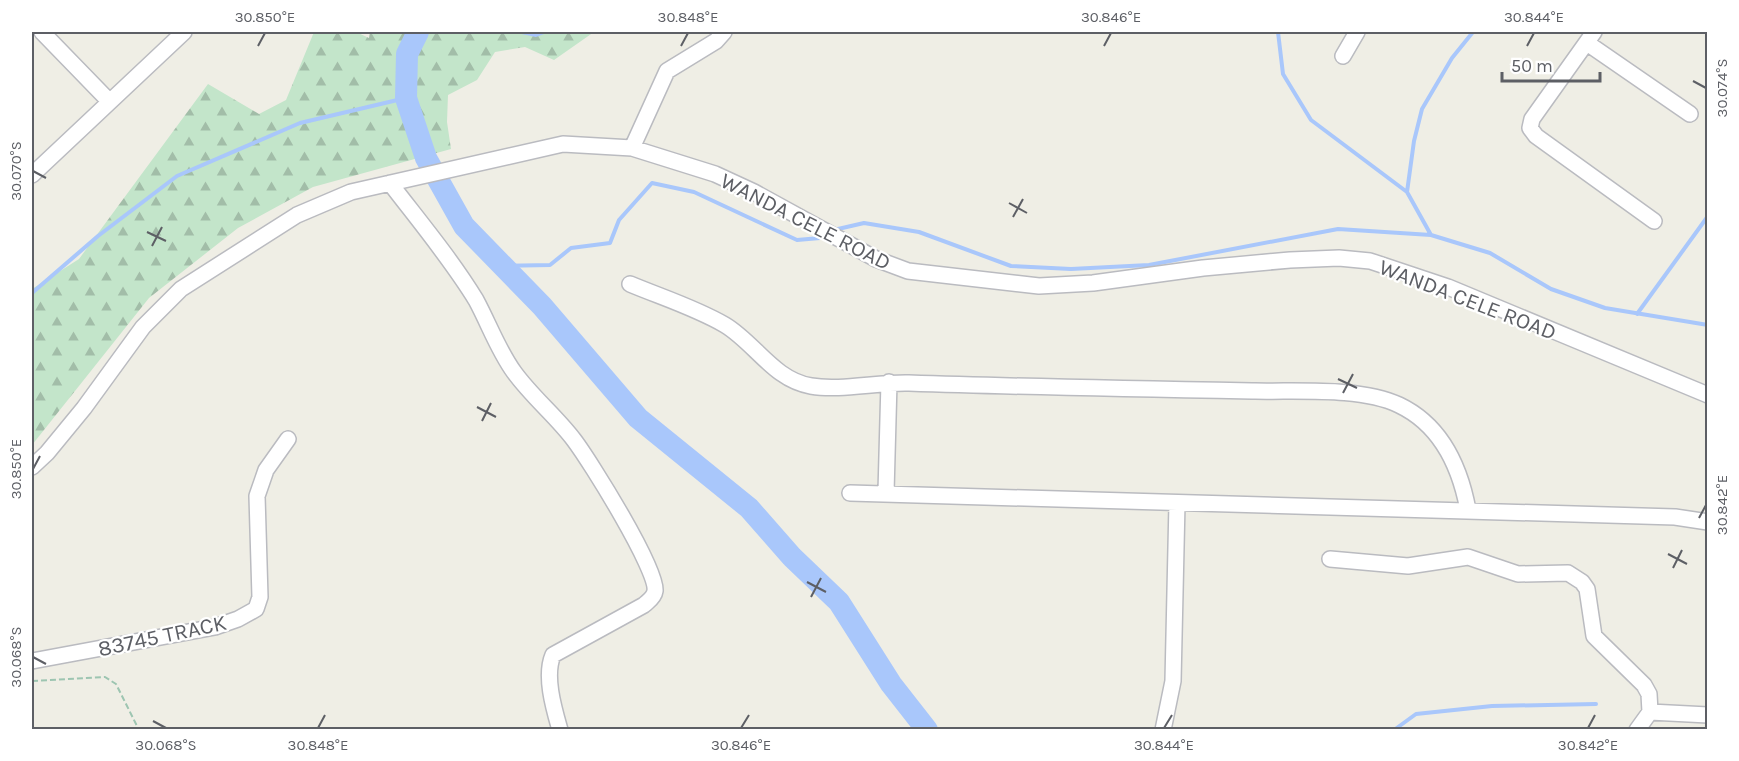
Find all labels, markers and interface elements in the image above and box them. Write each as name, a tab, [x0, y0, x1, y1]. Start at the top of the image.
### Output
text: 30.850°E	[235, 8, 295, 26]
text: 30.848°E	[658, 8, 718, 26]
text: 30.846°E	[1081, 8, 1141, 26]
text: 30.844°E	[1504, 8, 1564, 26]
scale bar	[1502, 45, 1600, 83]
text: 50 m	[1511, 55, 1553, 77]
text: 30.074°S	[1713, 59, 1731, 117]
text: 30.070°S	[7, 141, 25, 201]
street label: WANDA CELE ROAD	[716, 168, 895, 276]
street label: WANDA CELE ROAD	[1375, 254, 1560, 346]
text: 30.850°E	[7, 439, 25, 499]
text: 30.842°E	[1713, 475, 1731, 535]
street label: 83745 TRACK	[96, 610, 229, 662]
text: 30.068°S	[7, 626, 25, 688]
text: 30.068°S	[135, 736, 197, 754]
text: 30.848°E	[288, 736, 348, 754]
text: 30.846°E	[711, 736, 771, 754]
text: 30.844°E	[1134, 736, 1194, 754]
text: 30.842°E	[1558, 736, 1618, 754]

